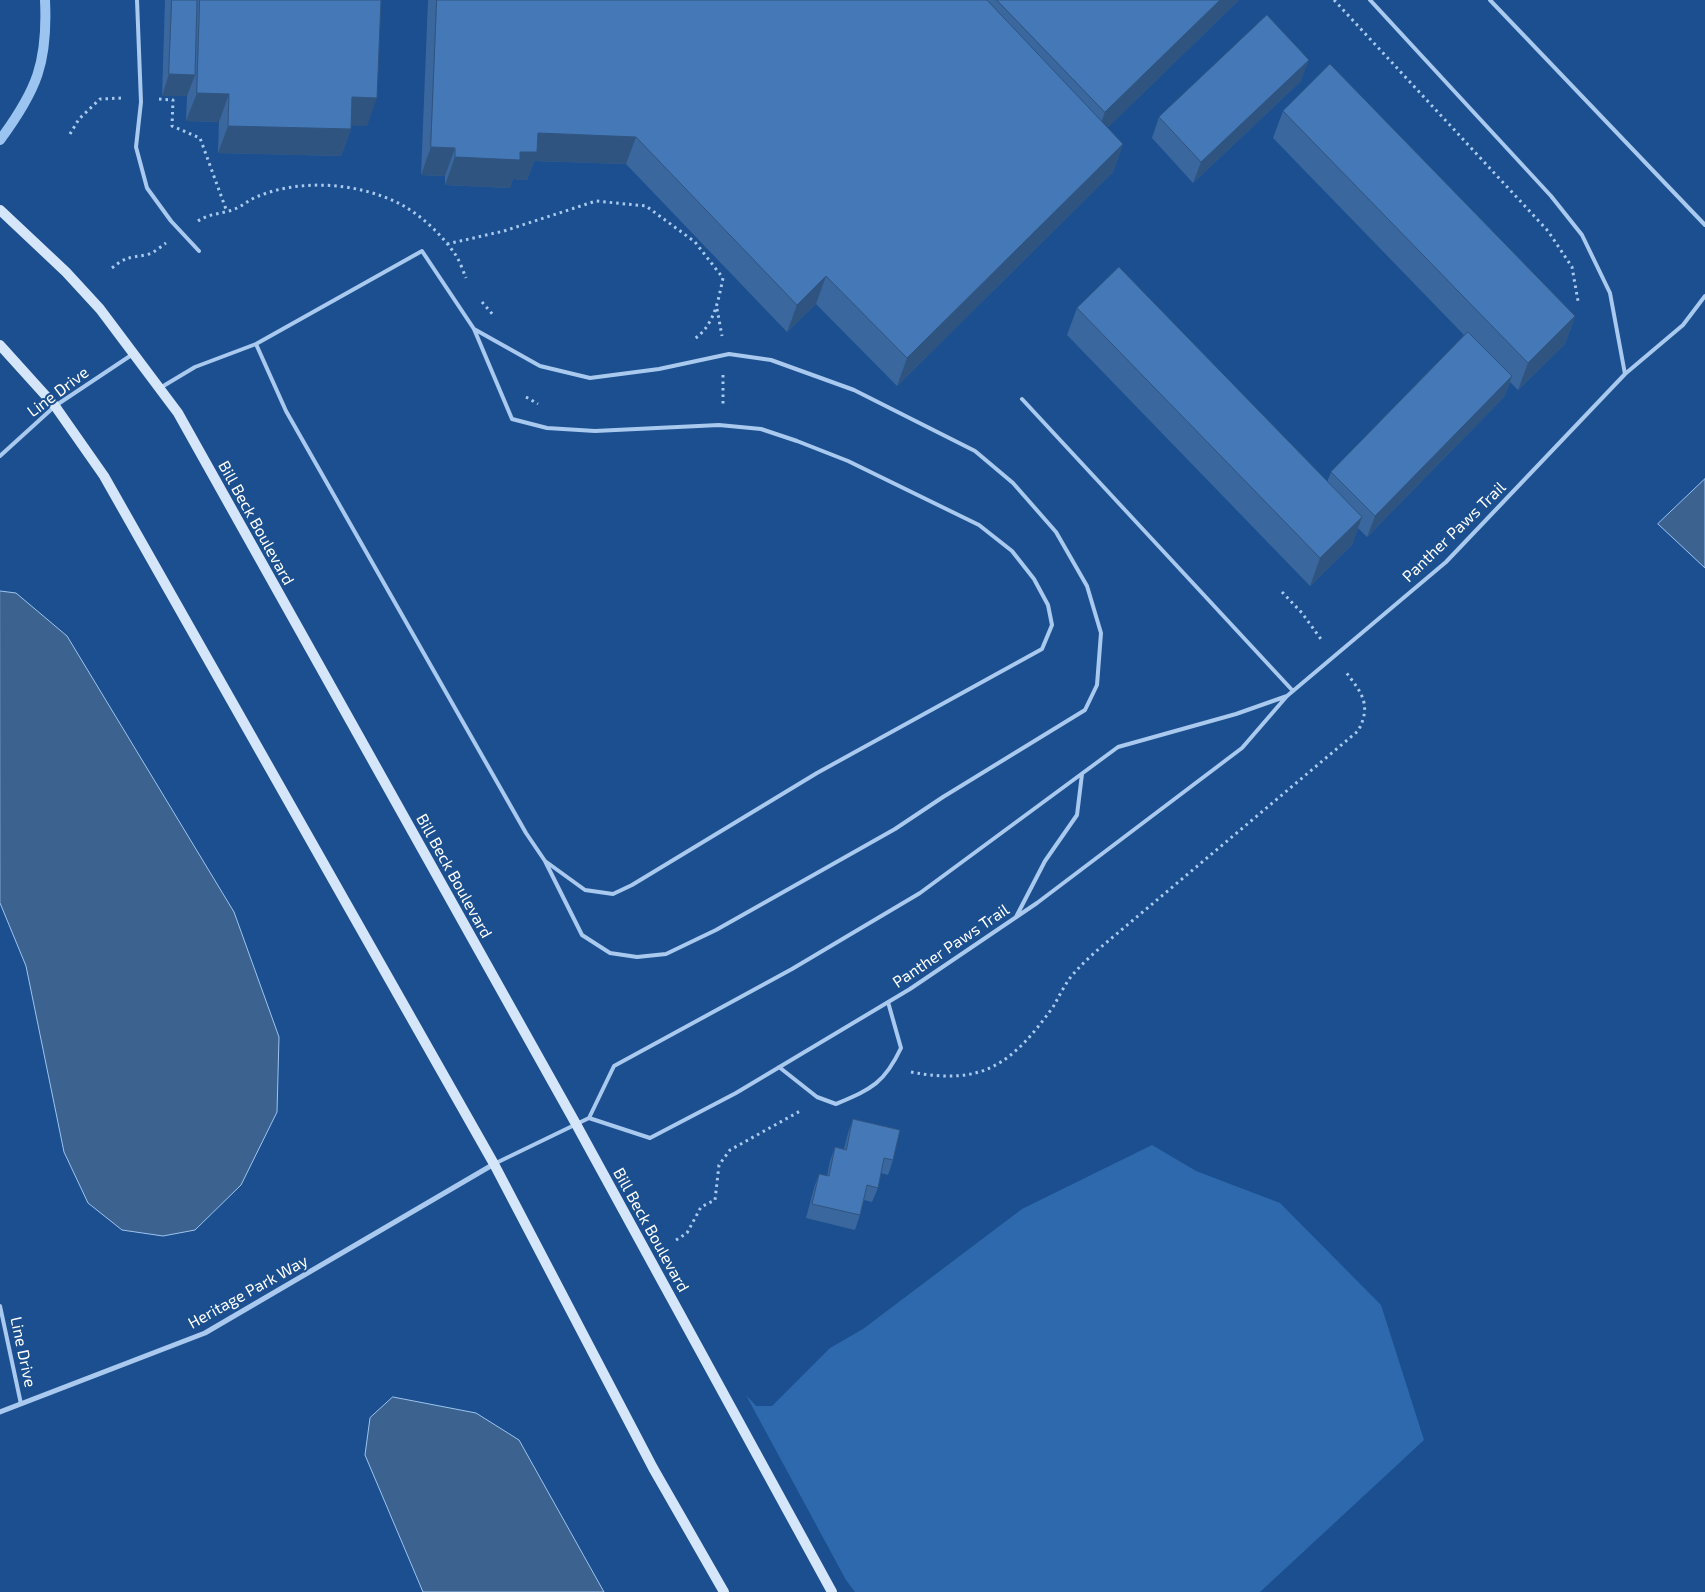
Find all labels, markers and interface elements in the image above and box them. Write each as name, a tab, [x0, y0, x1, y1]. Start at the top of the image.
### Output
street label: Line Drive	[24, 363, 92, 421]
street label: Bill Beck Boulevard	[214, 458, 298, 588]
street label: Panther Paws Trail	[1398, 478, 1510, 586]
street label: Bill Beck Boulevard	[412, 811, 496, 941]
street label: Panther Paws Trail	[889, 900, 1013, 992]
street label: Bill Beck Boulevard	[609, 1165, 693, 1295]
street label: Heritage Park Way	[185, 1251, 311, 1333]
street label: Line Drive	[6, 1315, 40, 1389]

